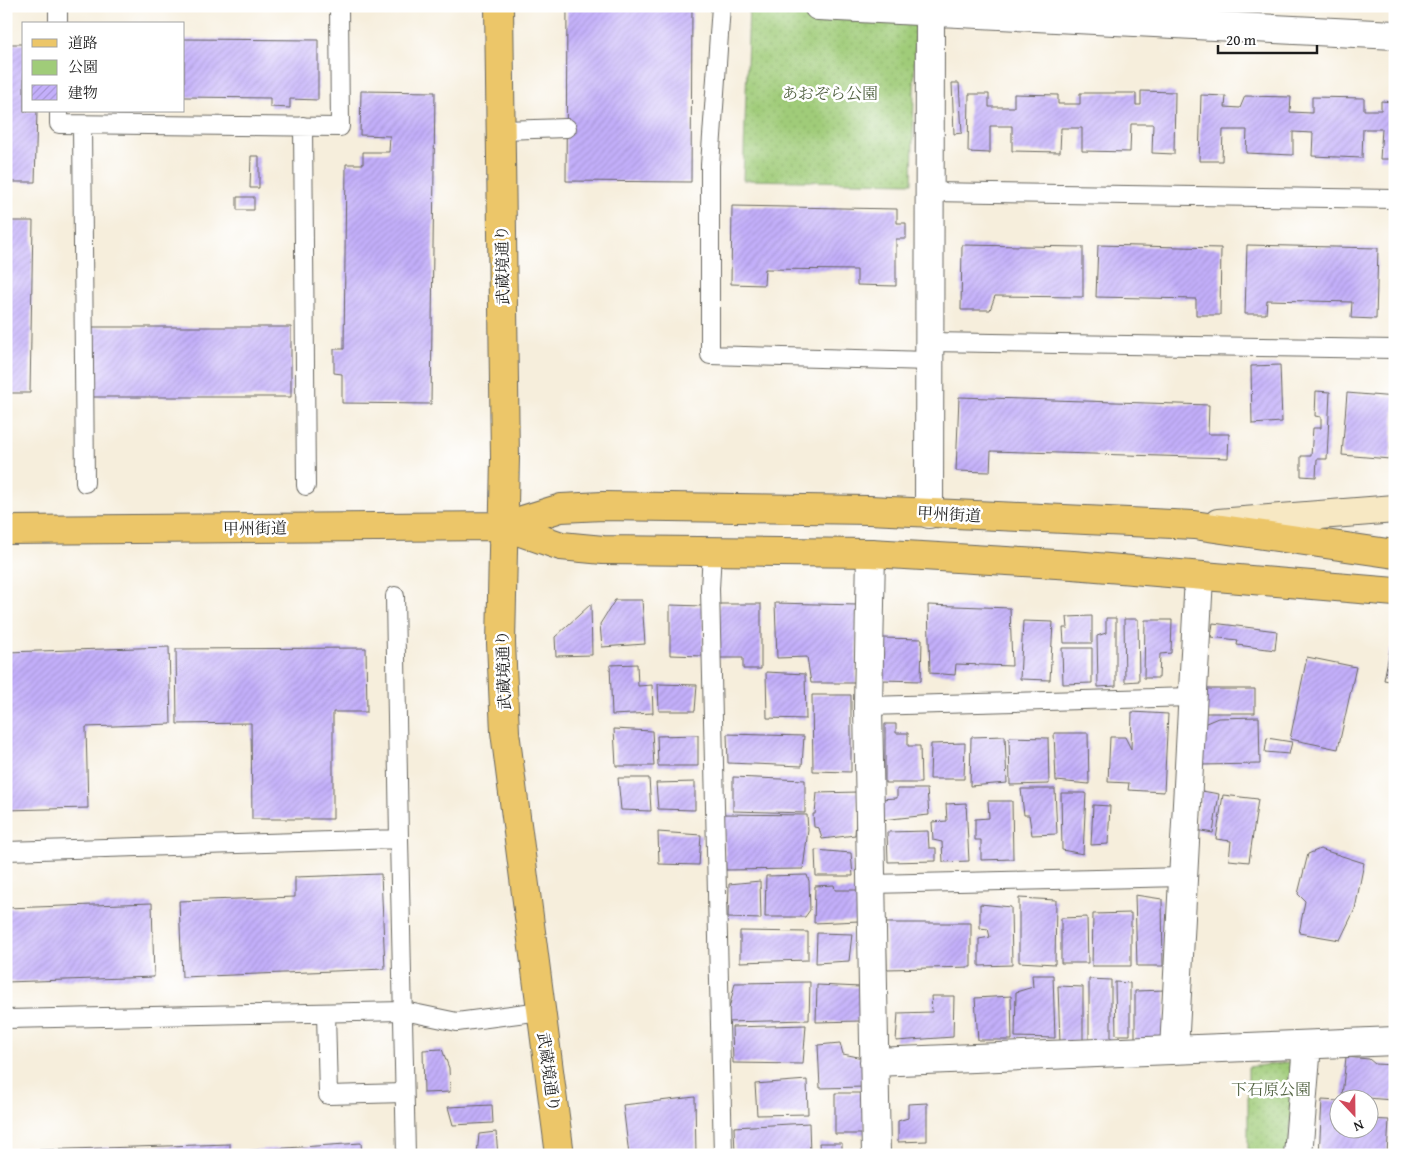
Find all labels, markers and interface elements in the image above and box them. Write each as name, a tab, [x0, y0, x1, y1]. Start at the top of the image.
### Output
legend	[22, 22, 185, 112]
scale bar	[1218, 22, 1317, 54]
text: 20 m	[1226, 29, 1257, 50]
text: 道路	[68, 32, 98, 53]
text: 公園	[68, 56, 98, 77]
park label: あおぞら公園	[782, 81, 878, 105]
text: 建物	[68, 82, 98, 103]
street label: 武蔵境通り	[489, 225, 515, 305]
street label: 甲州街道	[916, 500, 982, 528]
street label: 甲州街道	[223, 515, 287, 541]
street label: 武蔵境通り	[490, 630, 516, 710]
street label: 武蔵境通り	[532, 1031, 566, 1113]
park label: 下石原公園	[1231, 1077, 1311, 1101]
north arrow	[1328, 1088, 1378, 1138]
text: N	[1350, 1115, 1367, 1137]

